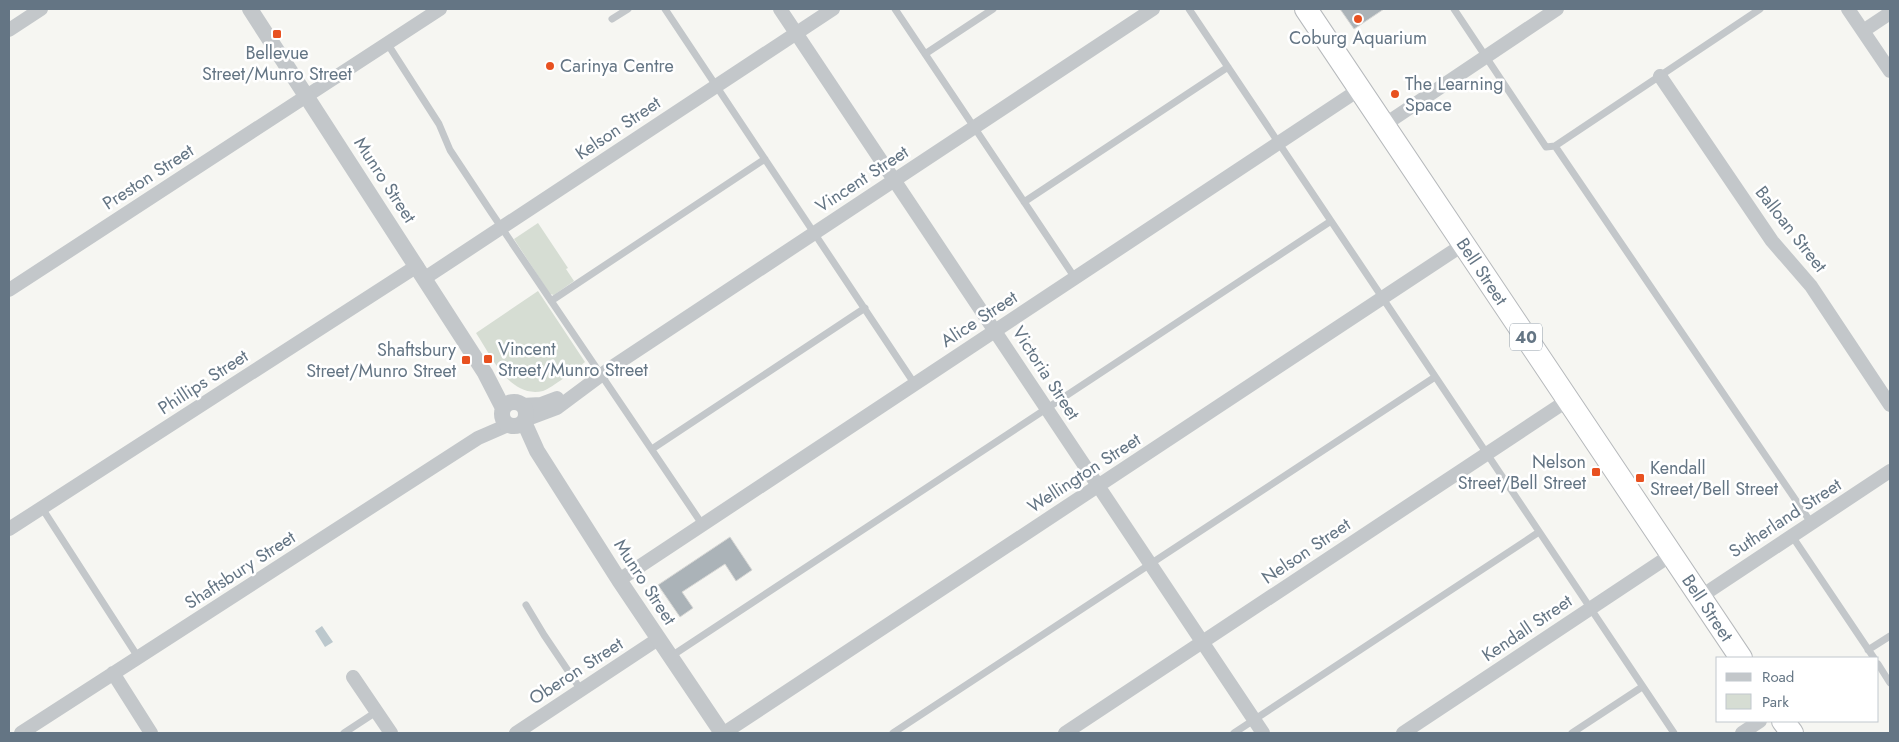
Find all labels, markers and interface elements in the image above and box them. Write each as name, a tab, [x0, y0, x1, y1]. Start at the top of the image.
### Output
marker: Coburg Aquarium	[1352, 13, 1364, 25]
place label: Coburg Aquarium	[1289, 25, 1427, 51]
marker: Bellevue Street/Munro Street	[271, 28, 283, 40]
place label: Bellevue Street/Munro Street	[202, 40, 353, 87]
place label: Carinya Centre	[560, 53, 674, 79]
marker: Carinya Centre	[544, 60, 556, 72]
place label: The Learning Space	[1405, 71, 1504, 118]
marker: The Learning Space	[1389, 88, 1401, 100]
street label: Kelson Street	[570, 89, 666, 166]
street label: Munro Street	[348, 132, 423, 229]
street label: Preston Street	[97, 137, 199, 216]
street label: Vincent Street	[810, 139, 914, 219]
street label: Balloan Street	[1749, 180, 1833, 278]
street label: Bell Street	[1450, 233, 1514, 311]
street label: Alice Street	[935, 284, 1023, 354]
street label: Victoria Street	[1006, 321, 1086, 426]
road number: 40	[1510, 324, 1542, 351]
place label: Vincent Street/Munro Street	[498, 336, 648, 383]
place label: Shaftsbury Street/Munro Street	[306, 337, 457, 384]
street label: Phillips Street	[153, 343, 254, 421]
marker: Vincent Street/Munro Street	[482, 353, 494, 365]
marker: Shaftsbury Street/Munro Street	[460, 354, 472, 366]
street label: Wellington Street	[1022, 426, 1146, 519]
place label: Nelson Street/Bell Street	[1458, 449, 1587, 496]
place label: Kendall Street/Bell Street	[1650, 455, 1779, 502]
marker: Nelson Street/Bell Street	[1590, 466, 1602, 478]
street label: Sutherland Street	[1724, 471, 1847, 564]
marker: Kendall Street/Bell Street	[1634, 472, 1646, 484]
street label: Nelson Street	[1256, 511, 1356, 590]
street label: Shaftsbury Street	[180, 524, 301, 616]
street label: Munro Street	[608, 534, 683, 631]
street label: Bell Street	[1675, 569, 1740, 647]
street label: Kendall Street	[1477, 588, 1578, 668]
street label: Oberon Street	[524, 631, 629, 711]
legend	[1716, 657, 1879, 722]
text: Road	[1762, 666, 1794, 688]
text: Park	[1762, 691, 1789, 713]

